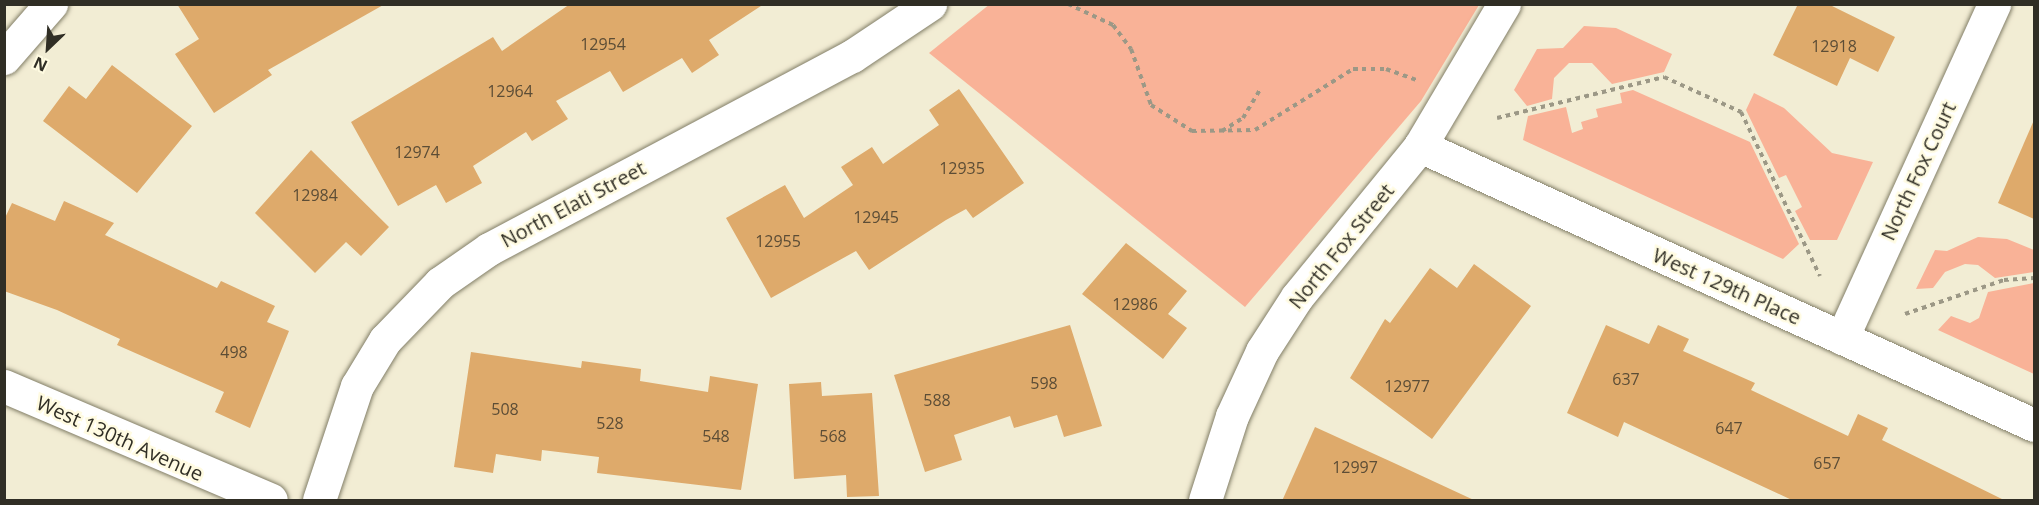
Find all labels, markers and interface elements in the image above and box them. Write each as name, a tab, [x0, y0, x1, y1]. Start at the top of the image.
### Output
north arrow	[18, 18, 78, 78]
house number: 12954	[580, 34, 626, 54]
house number: 12918	[1811, 36, 1857, 56]
text: N	[30, 52, 51, 77]
house number: 12964	[487, 81, 533, 101]
street label: North Fox Court	[1875, 98, 1961, 244]
house number: 12974	[394, 142, 440, 162]
street label: North Elati Street	[497, 156, 649, 252]
house number: 12935	[939, 158, 985, 178]
street label: North Fox Street	[1283, 179, 1399, 313]
house number: 12984	[292, 185, 338, 205]
house number: 12945	[853, 207, 899, 227]
house number: 12955	[755, 231, 801, 251]
street label: West 129th Place	[1649, 243, 1805, 329]
house number: 12986	[1112, 294, 1158, 314]
house number: 498	[220, 342, 248, 362]
house number: 637	[1612, 369, 1640, 389]
house number: 598	[1030, 373, 1058, 393]
house number: 12977	[1384, 376, 1430, 396]
street label: West 130th Avenue	[33, 390, 207, 486]
house number: 588	[923, 390, 951, 410]
house number: 508	[491, 399, 519, 419]
house number: 528	[596, 413, 624, 433]
house number: 647	[1715, 418, 1743, 438]
house number: 548	[702, 426, 730, 446]
house number: 568	[819, 426, 847, 446]
house number: 657	[1813, 453, 1841, 473]
house number: 12997	[1332, 457, 1378, 477]

